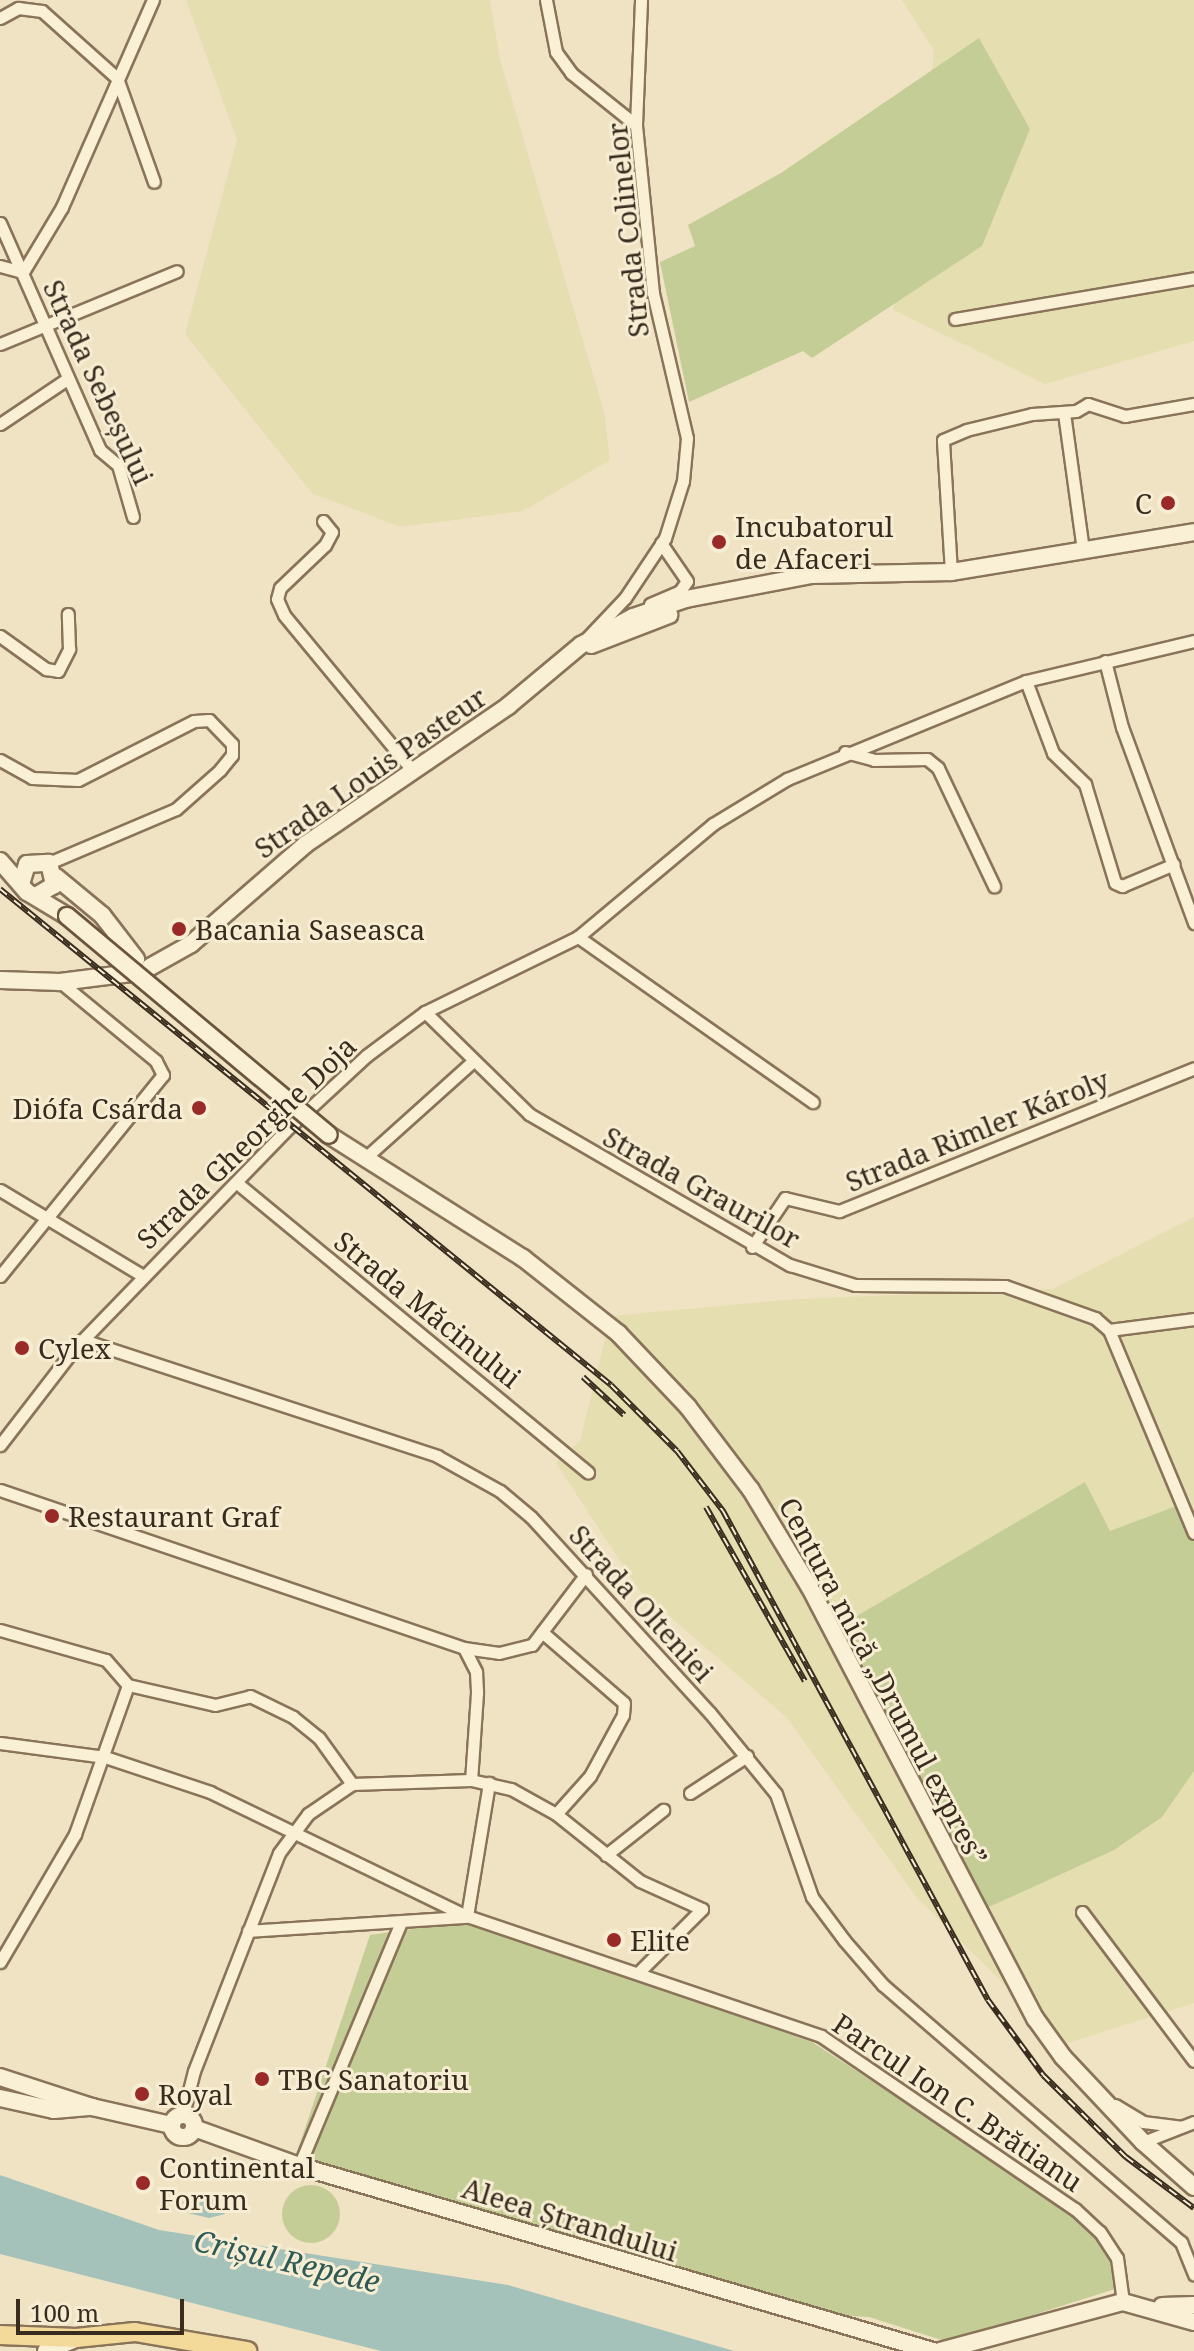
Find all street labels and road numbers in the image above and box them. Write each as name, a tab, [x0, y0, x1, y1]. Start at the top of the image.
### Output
street label: Strada Colinelor	[599, 121, 655, 339]
street label: Strada Sebeșului	[37, 274, 161, 490]
street label: Strada Louis Pasteur	[248, 679, 492, 865]
street label: Strada Gheorghe Doja	[129, 1029, 363, 1255]
street label: Strada Rimler Károly	[841, 1062, 1113, 1198]
street label: Strada Graurilor	[598, 1119, 806, 1255]
street label: Strada Măcinului	[328, 1224, 528, 1394]
street label: Centura mică „Drumul expres”	[773, 1491, 995, 1871]
street label: Strada Olteniei	[563, 1518, 721, 1688]
street label: Parcul Ion C. Brătianu	[827, 2006, 1089, 2198]
street label: Aleea Ștrandului	[458, 2170, 682, 2268]

